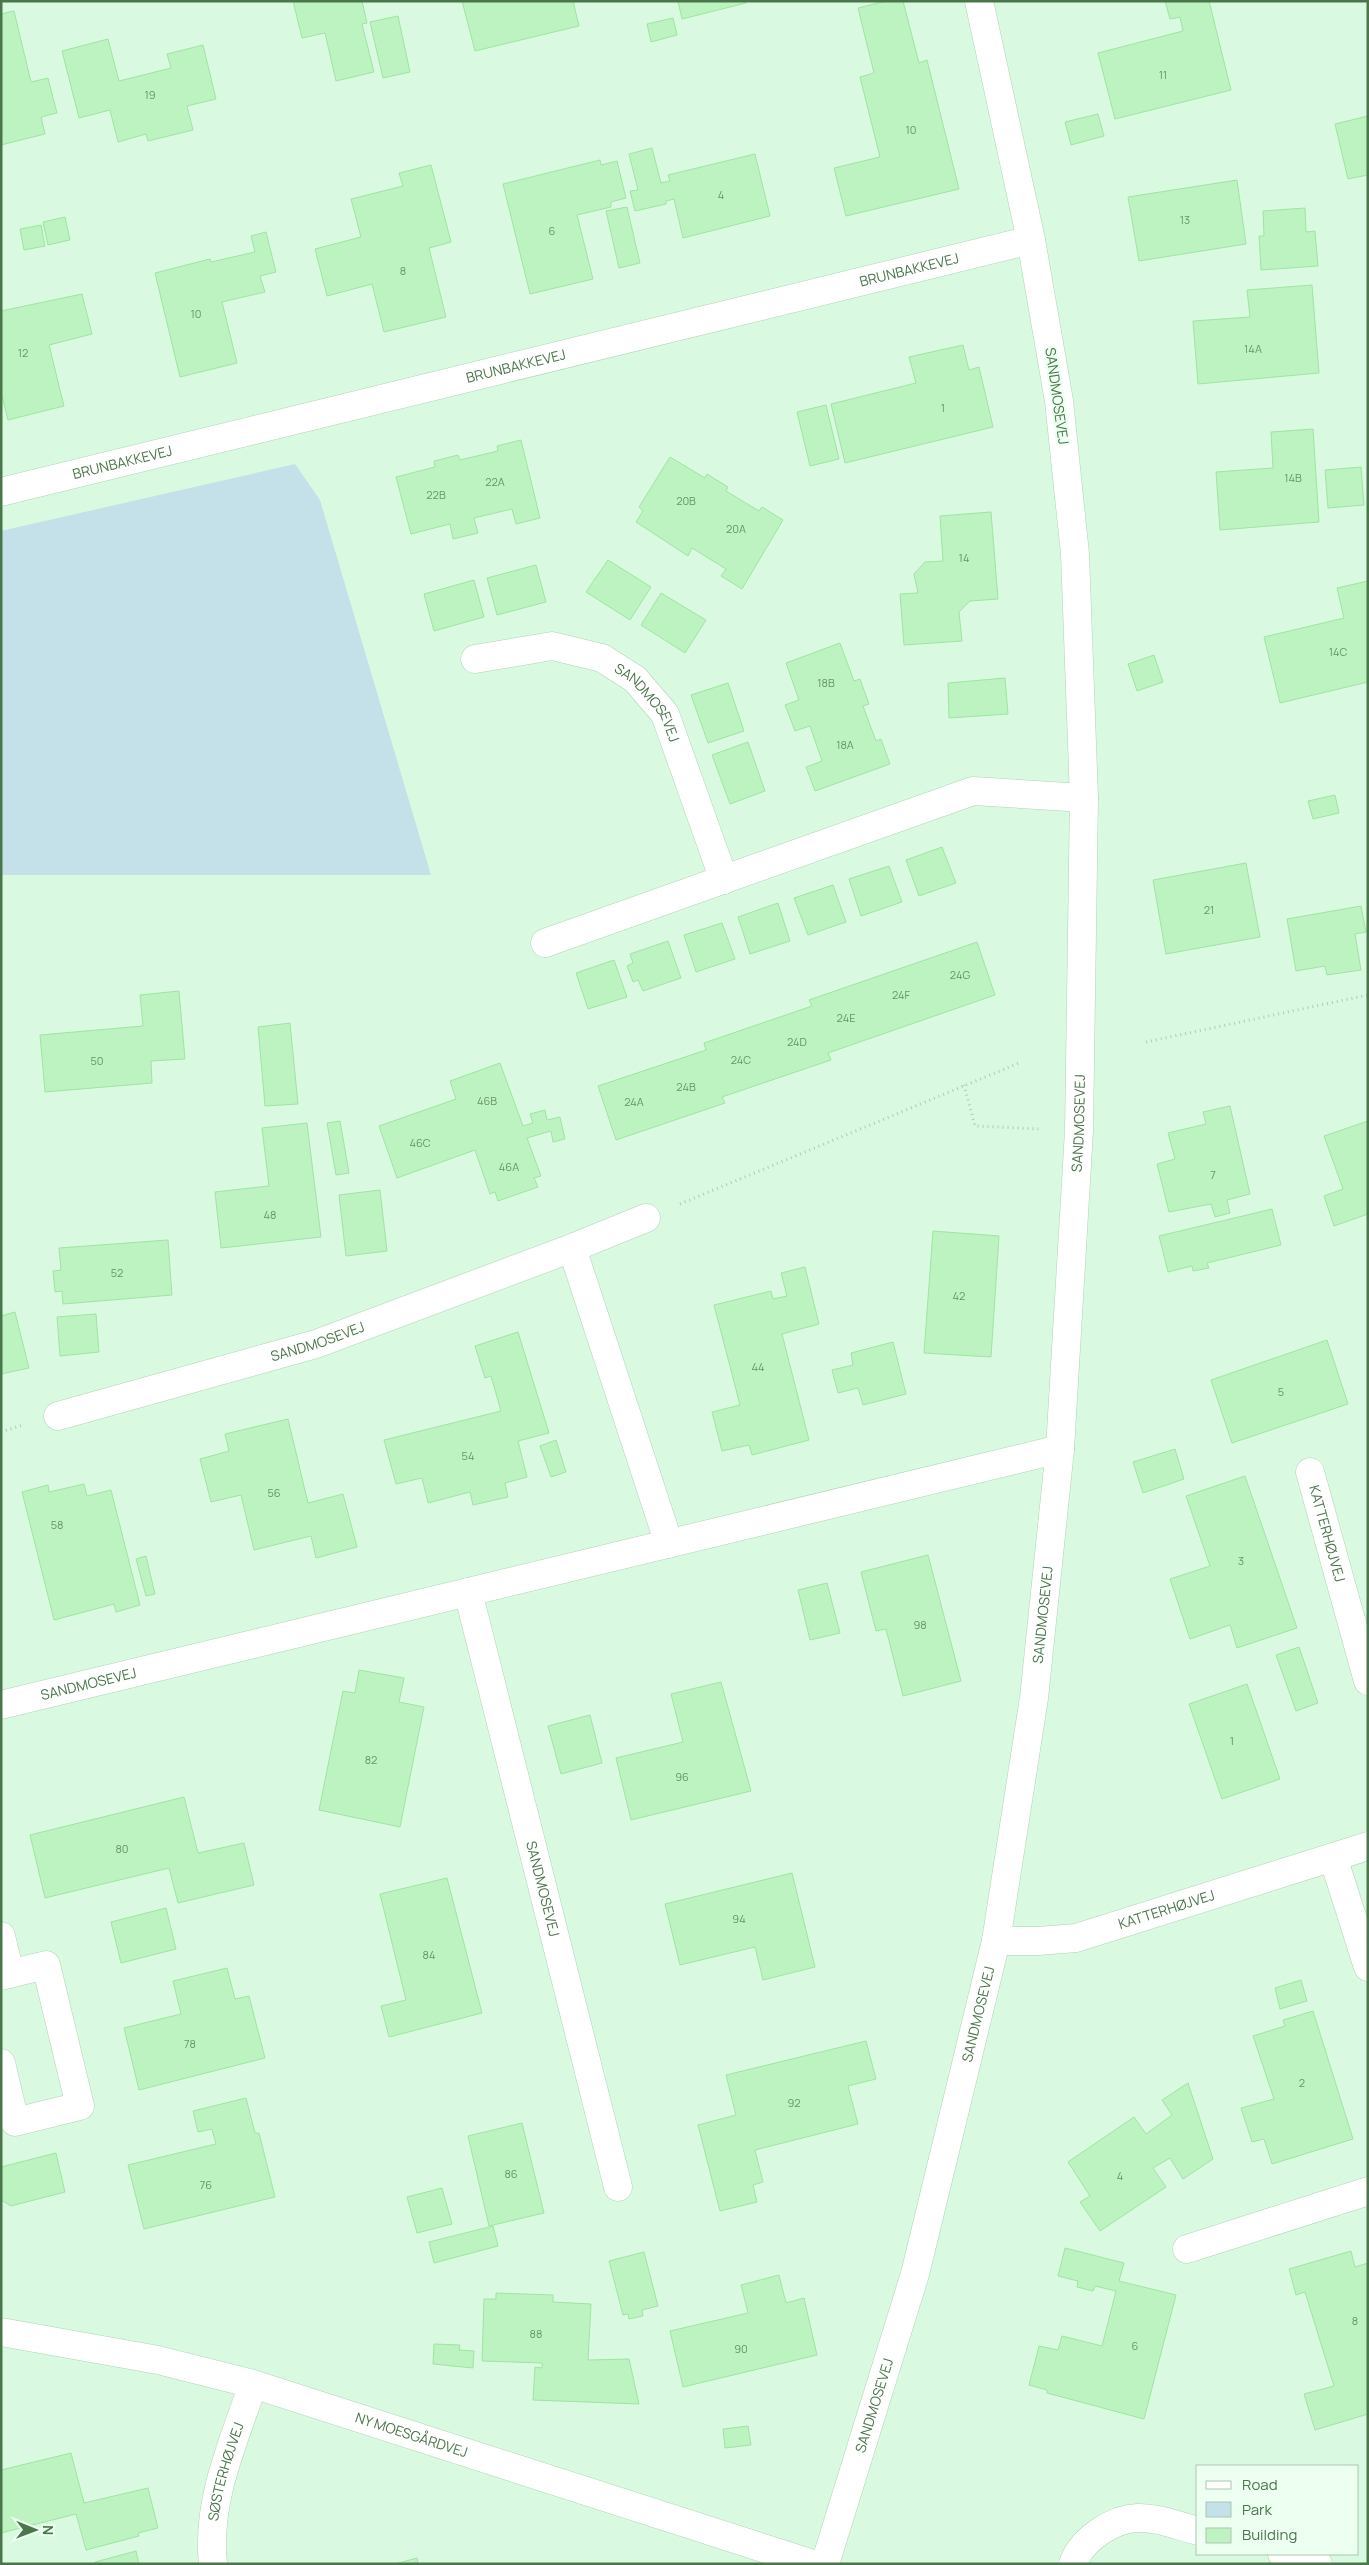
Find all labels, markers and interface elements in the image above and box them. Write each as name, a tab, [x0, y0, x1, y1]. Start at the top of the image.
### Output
house number: 11	[1159, 67, 1167, 82]
house number: 19	[144, 87, 156, 102]
house number: 10	[905, 122, 917, 137]
house number: 4	[718, 187, 724, 202]
house number: 13	[1180, 212, 1190, 227]
house number: 6	[549, 223, 556, 238]
street label: BRUNBAKKEVEJ	[857, 248, 961, 291]
house number: 8	[400, 263, 406, 278]
house number: 10	[190, 306, 202, 321]
house number: 14A	[1244, 341, 1262, 356]
street label: BRUNBAKKEVEJ	[464, 344, 567, 387]
house number: 12	[18, 345, 28, 360]
street label: SANDMOSEVEJ	[1041, 346, 1074, 446]
house number: 1	[941, 400, 945, 415]
street label: BRUNBAKKEVEJ	[71, 440, 174, 483]
house number: 14B	[1284, 470, 1302, 485]
house number: 22A	[485, 474, 505, 489]
house number: 22B	[426, 487, 446, 502]
house number: 20B	[676, 493, 696, 508]
house number: 20A	[726, 521, 746, 536]
house number: 14	[959, 550, 969, 565]
house number: 14C	[1329, 644, 1347, 659]
street label: SANDMOSEVEJ	[611, 658, 684, 745]
house number: 18B	[817, 675, 835, 690]
house number: 18A	[836, 737, 854, 752]
house number: 21	[1204, 902, 1214, 917]
house number: 24G	[950, 967, 970, 982]
house number: 24F	[892, 987, 910, 1002]
house number: 24E	[837, 1010, 855, 1025]
house number: 24D	[787, 1034, 807, 1049]
house number: 24C	[731, 1052, 751, 1067]
house number: 50	[90, 1053, 104, 1068]
street label: SANDMOSEVEJ	[1067, 1074, 1089, 1173]
house number: 24B	[676, 1079, 696, 1094]
house number: 46B	[477, 1093, 497, 1108]
house number: 24A	[624, 1094, 644, 1109]
house number: 46C	[409, 1135, 431, 1150]
house number: 46A	[499, 1159, 519, 1174]
house number: 7	[1210, 1167, 1216, 1182]
house number: 48	[264, 1207, 276, 1222]
house number: 52	[111, 1265, 123, 1280]
house number: 42	[953, 1288, 965, 1303]
street label: SANDMOSEVEJ	[268, 1317, 367, 1365]
house number: 44	[751, 1359, 765, 1374]
house number: 5	[1278, 1384, 1284, 1399]
house number: 54	[462, 1448, 474, 1463]
street label: KATTERHØJVEJ	[1305, 1483, 1350, 1584]
house number: 56	[267, 1485, 281, 1500]
house number: 58	[51, 1517, 63, 1532]
house number: 3	[1238, 1553, 1244, 1568]
street label: SANDMOSEVEJ	[1028, 1565, 1057, 1664]
house number: 98	[913, 1617, 927, 1632]
street label: SANDMOSEVEJ	[39, 1663, 138, 1704]
house number: 1	[1230, 1733, 1234, 1748]
house number: 82	[365, 1752, 377, 1767]
house number: 96	[675, 1769, 689, 1784]
street label: SANDMOSEVEJ	[522, 1839, 564, 1938]
house number: 80	[115, 1841, 129, 1856]
street label: KATTERHØJVEJ	[1116, 1885, 1217, 1933]
house number: 94	[732, 1911, 746, 1926]
house number: 84	[423, 1947, 435, 1962]
street label: SANDMOSEVEJ	[957, 1964, 999, 2064]
house number: 78	[184, 2036, 196, 2051]
house number: 2	[1299, 2075, 1305, 2090]
house number: 92	[787, 2095, 801, 2110]
house number: 86	[504, 2166, 518, 2181]
house number: 4	[1117, 2168, 1123, 2183]
house number: 76	[200, 2177, 212, 2192]
house number: 8	[1352, 2313, 1358, 2328]
house number: 88	[530, 2326, 542, 2341]
house number: 6	[1132, 2338, 1139, 2353]
house number: 90	[734, 2341, 748, 2356]
street label: SANDMOSEVEJ	[850, 2356, 897, 2455]
street label: NY MOESGÅRDVEJ	[353, 2408, 470, 2461]
street label: SØSTERHØJVEJ	[203, 2419, 248, 2522]
legend	[1196, 2465, 1359, 2555]
text: Road	[1242, 2474, 1278, 2495]
text: Park	[1242, 2499, 1272, 2520]
north arrow	[10, 2505, 60, 2555]
text: Building	[1242, 2524, 1297, 2545]
text: N	[39, 2525, 58, 2535]

